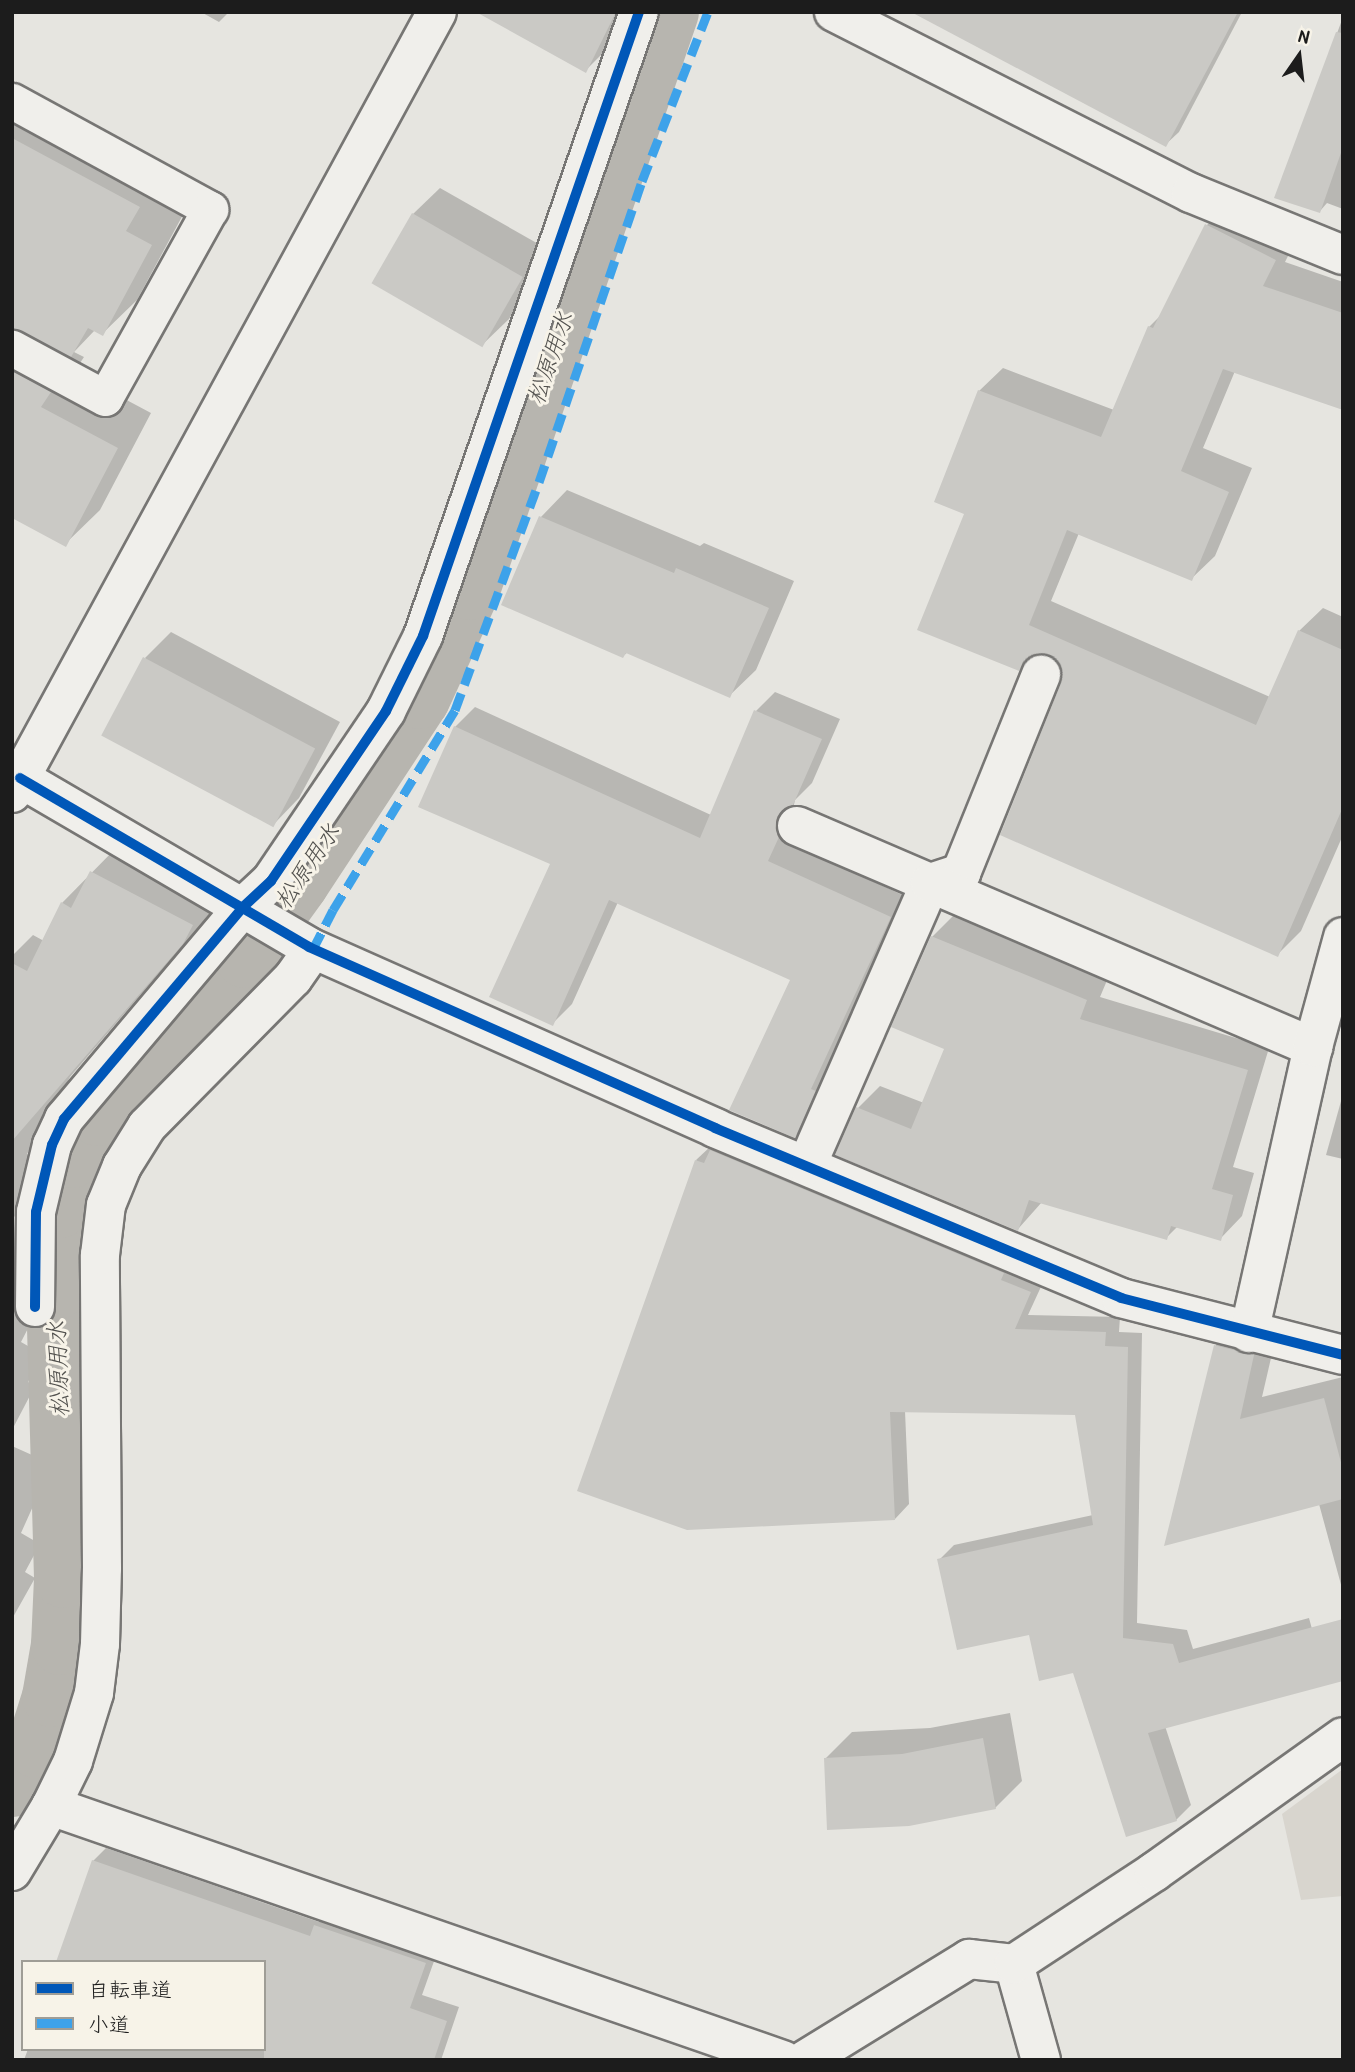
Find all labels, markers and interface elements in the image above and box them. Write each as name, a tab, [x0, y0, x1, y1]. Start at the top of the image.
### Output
north arrow	[1264, 21, 1334, 91]
text: N	[1296, 22, 1312, 49]
water label: 松原用水	[521, 308, 579, 408]
water label: 松原用水	[268, 818, 346, 914]
water label: 松原用水	[42, 1321, 74, 1417]
legend	[21, 1960, 266, 2051]
text: 自転車道	[88, 1975, 172, 2004]
text: 小道	[88, 2010, 130, 2039]

